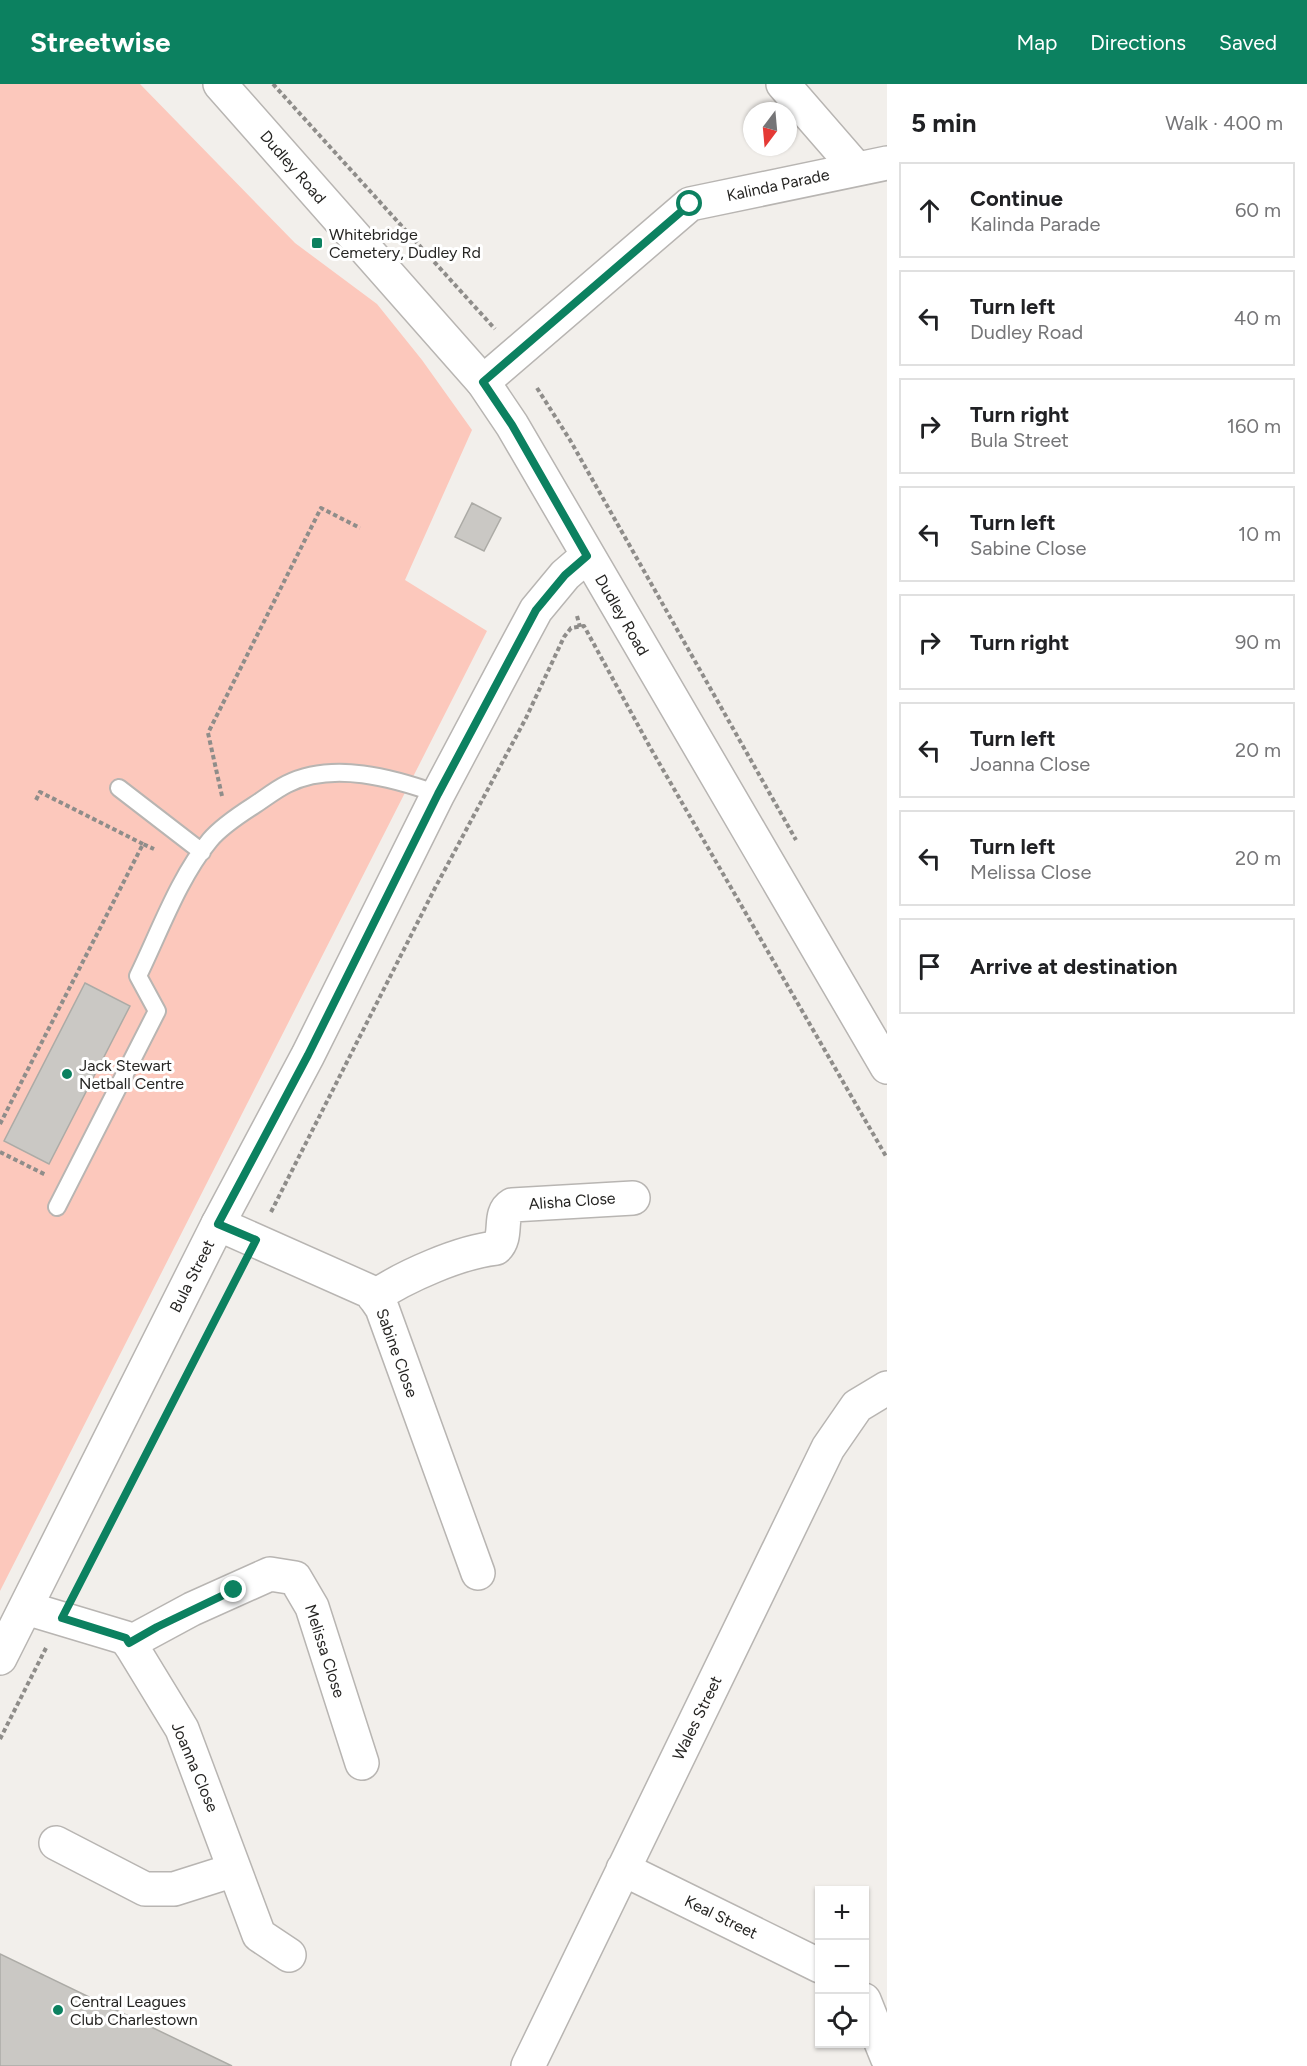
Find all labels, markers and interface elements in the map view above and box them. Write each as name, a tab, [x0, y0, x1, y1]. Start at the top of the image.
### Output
text: Streetwise	[30, 25, 170, 59]
text: Map	[1016, 30, 1057, 55]
text: Directions	[1090, 30, 1186, 55]
text: Saved	[1219, 30, 1277, 55]
north arrow	[743, 102, 797, 156]
text: 5 min	[911, 107, 977, 139]
text: Walk · 400 m	[1165, 111, 1283, 135]
street label: Dudley Road	[256, 127, 330, 207]
street label: Kalinda Parade	[725, 165, 831, 205]
text: Continue	[970, 185, 1063, 212]
route start	[676, 190, 702, 216]
icon: ahead	[913, 194, 946, 227]
text: 60 m	[1235, 198, 1281, 222]
text: Kalinda Parade	[970, 212, 1100, 236]
place label: Whitebridge Cemetery, Dudley Rd	[329, 225, 481, 262]
marker: Whitebridge Cemetery, Dudley Rd	[310, 236, 324, 250]
text: Turn left	[970, 293, 1056, 320]
icon: left	[913, 302, 946, 335]
text: 40 m	[1234, 306, 1281, 330]
text: Dudley Road	[970, 320, 1083, 344]
text: Turn right	[970, 401, 1069, 428]
icon: right	[913, 410, 946, 443]
text: 160 m	[1227, 414, 1281, 438]
text: Bula Street	[970, 428, 1069, 452]
text: Turn left	[970, 509, 1056, 536]
icon: left	[913, 518, 946, 551]
text: 10 m	[1238, 522, 1281, 546]
text: Sabine Close	[970, 536, 1087, 560]
street label: Dudley Road	[591, 571, 653, 659]
icon: right	[913, 626, 946, 659]
text: Turn right	[970, 629, 1069, 656]
text: 90 m	[1235, 630, 1281, 654]
text: Turn left	[970, 725, 1056, 752]
icon: left	[913, 734, 946, 767]
text: 20 m	[1235, 738, 1281, 762]
text: Joanna Close	[970, 752, 1090, 776]
text: Turn left	[970, 833, 1056, 860]
icon: left	[913, 842, 946, 875]
text: 20 m	[1235, 846, 1281, 870]
text: Melissa Close	[970, 860, 1091, 884]
icon: arrive	[913, 950, 946, 983]
text: Arrive at destination	[970, 953, 1178, 980]
place label: Jack Stewart Netball Centre	[79, 1056, 184, 1093]
marker: Jack Stewart Netball Centre	[60, 1067, 74, 1081]
street label: Alisha Close	[528, 1188, 616, 1214]
street label: Bula Street	[166, 1236, 218, 1316]
street label: Sabine Close	[372, 1306, 422, 1400]
route end	[220, 1576, 246, 1602]
street label: Melissa Close	[301, 1602, 349, 1700]
street label: Wales Street	[668, 1673, 726, 1763]
street label: Joanna Close	[167, 1719, 223, 1815]
map controls	[815, 1886, 869, 2048]
button: +	[815, 1886, 869, 1940]
street label: Keal Street	[681, 1891, 761, 1943]
button: −	[815, 1940, 869, 1994]
place label: Central Leagues Club Charlestown	[70, 1992, 198, 2029]
button: locate	[815, 1994, 869, 2048]
marker: Central Leagues Club Charlestown	[51, 2003, 65, 2017]

